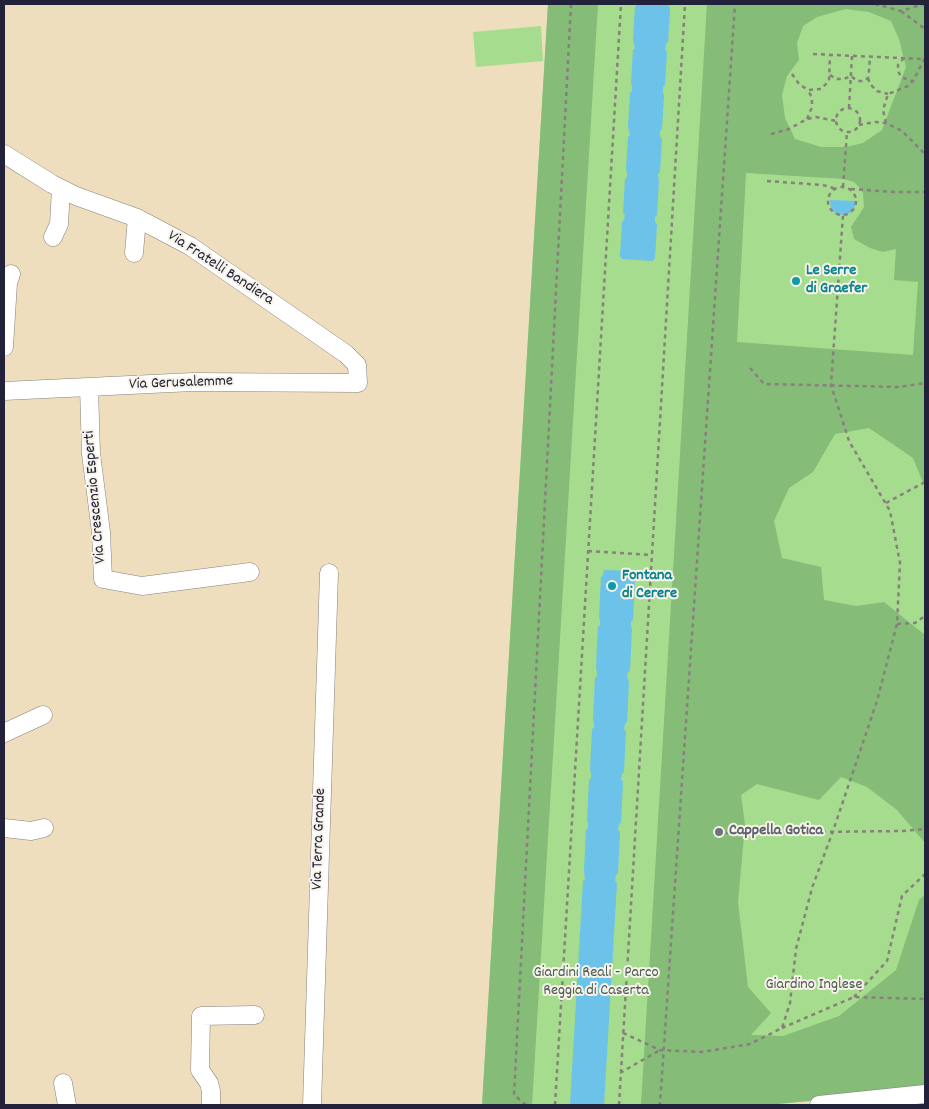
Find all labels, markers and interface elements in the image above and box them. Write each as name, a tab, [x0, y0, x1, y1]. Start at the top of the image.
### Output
street label: Via Fratelli Bandiera	[163, 227, 277, 311]
place label: Le Serre di Graefer	[806, 262, 867, 300]
marker: Le Serre di Graefer	[790, 275, 802, 287]
street label: Via Gerusalemme	[129, 373, 233, 395]
street label: Via Crescenzio Esperti	[81, 430, 111, 564]
place label: Fontana di Cerere	[622, 567, 677, 605]
marker: Fontana di Cerere	[606, 580, 618, 592]
street label: Via Terra Grande	[309, 788, 331, 890]
place label: Cappella Gotica	[729, 822, 823, 842]
marker: Cappella Gotica	[713, 826, 725, 838]
park label: Giardini Reali - Parco Reggia di Caserta	[534, 964, 658, 1002]
park label: Giardino Inglese	[765, 976, 863, 996]

